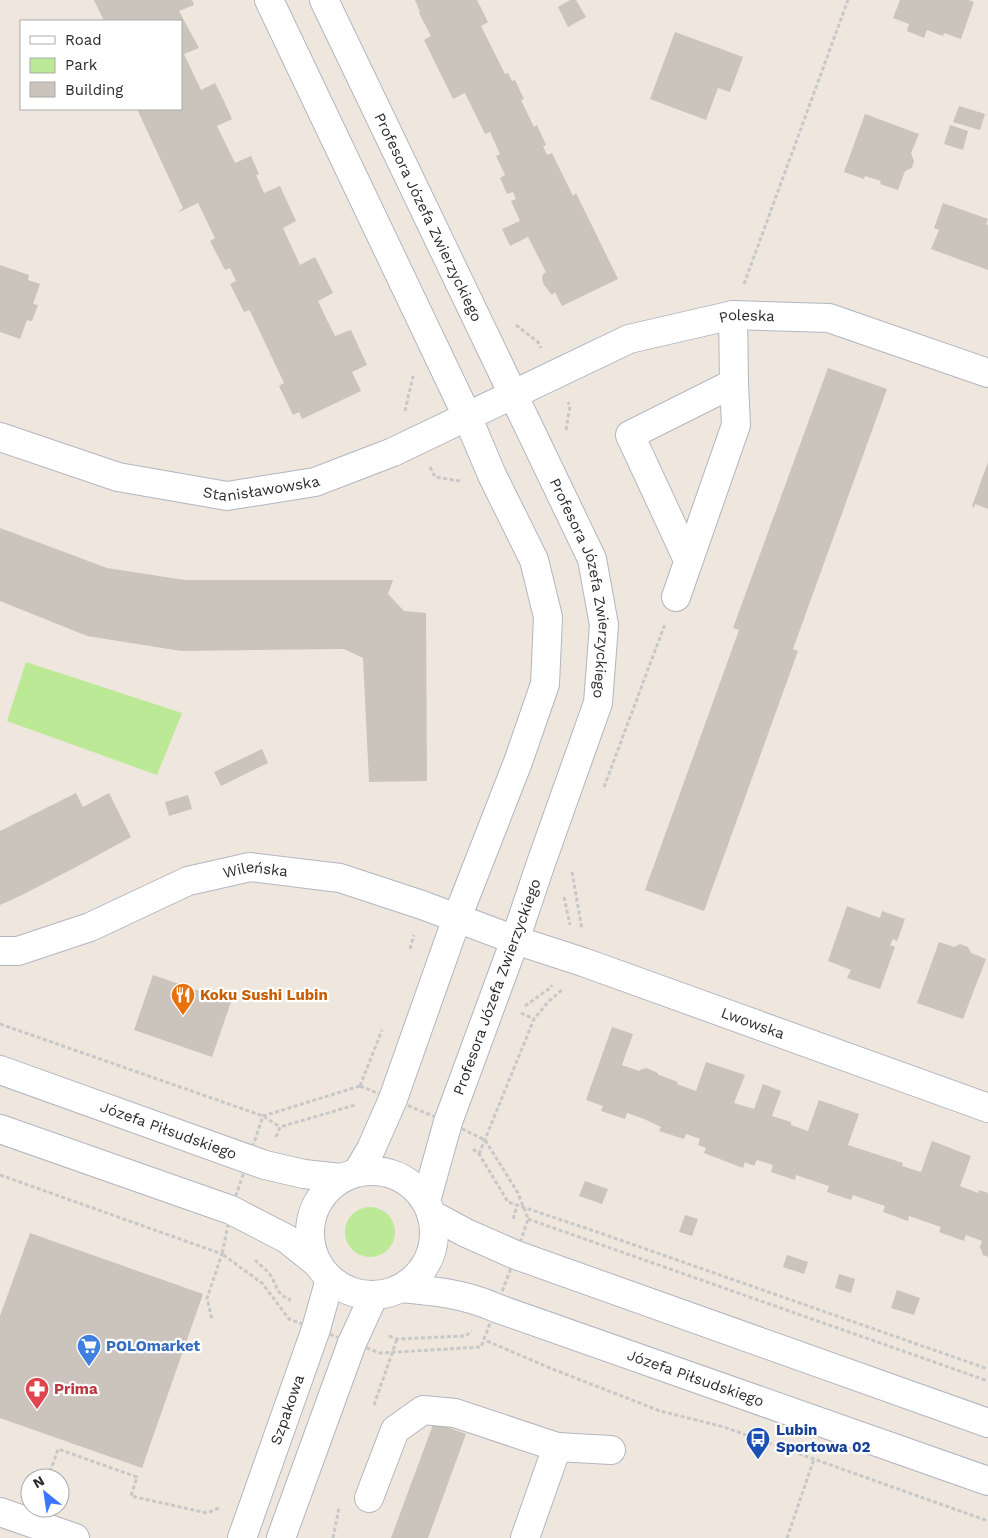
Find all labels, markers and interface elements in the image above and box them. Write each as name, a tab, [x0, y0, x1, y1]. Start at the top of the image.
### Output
legend	[20, 20, 182, 110]
text: Road	[65, 31, 102, 49]
text: Park	[65, 56, 98, 74]
text: Building	[65, 81, 123, 99]
street label: Profesora Józefa Zwierzyckiego	[371, 110, 486, 325]
street label: Poleska	[717, 305, 775, 327]
street label: Stanisławowska	[202, 472, 323, 505]
street label: Profesora Józefa Zwierzyckiego	[546, 475, 613, 699]
street label: Wileńska	[221, 857, 289, 882]
street label: Profesora Józefa Zwierzyckiego	[449, 876, 545, 1098]
restaurant icon: Koku Sushi Lubin	[170, 982, 196, 1016]
place label: Koku Sushi Lubin	[200, 986, 328, 1004]
street label: Lwowska	[719, 1004, 787, 1043]
street label: Józefa Piłsudskiego	[98, 1098, 239, 1163]
supermarket icon: POLOmarket	[76, 1333, 102, 1367]
place label: POLOmarket	[106, 1337, 201, 1355]
street label: Józefa Piłsudskiego	[625, 1346, 766, 1410]
street label: Szpakowa	[267, 1372, 308, 1447]
pharmacy icon: Prima	[24, 1376, 50, 1410]
place label: Prima	[54, 1380, 98, 1398]
place label: Lubin Sportowa 02	[776, 1421, 871, 1456]
bus stop icon: Lubin Sportowa 02	[745, 1426, 771, 1460]
north arrow	[20, 1468, 70, 1518]
text: N	[30, 1472, 47, 1491]

